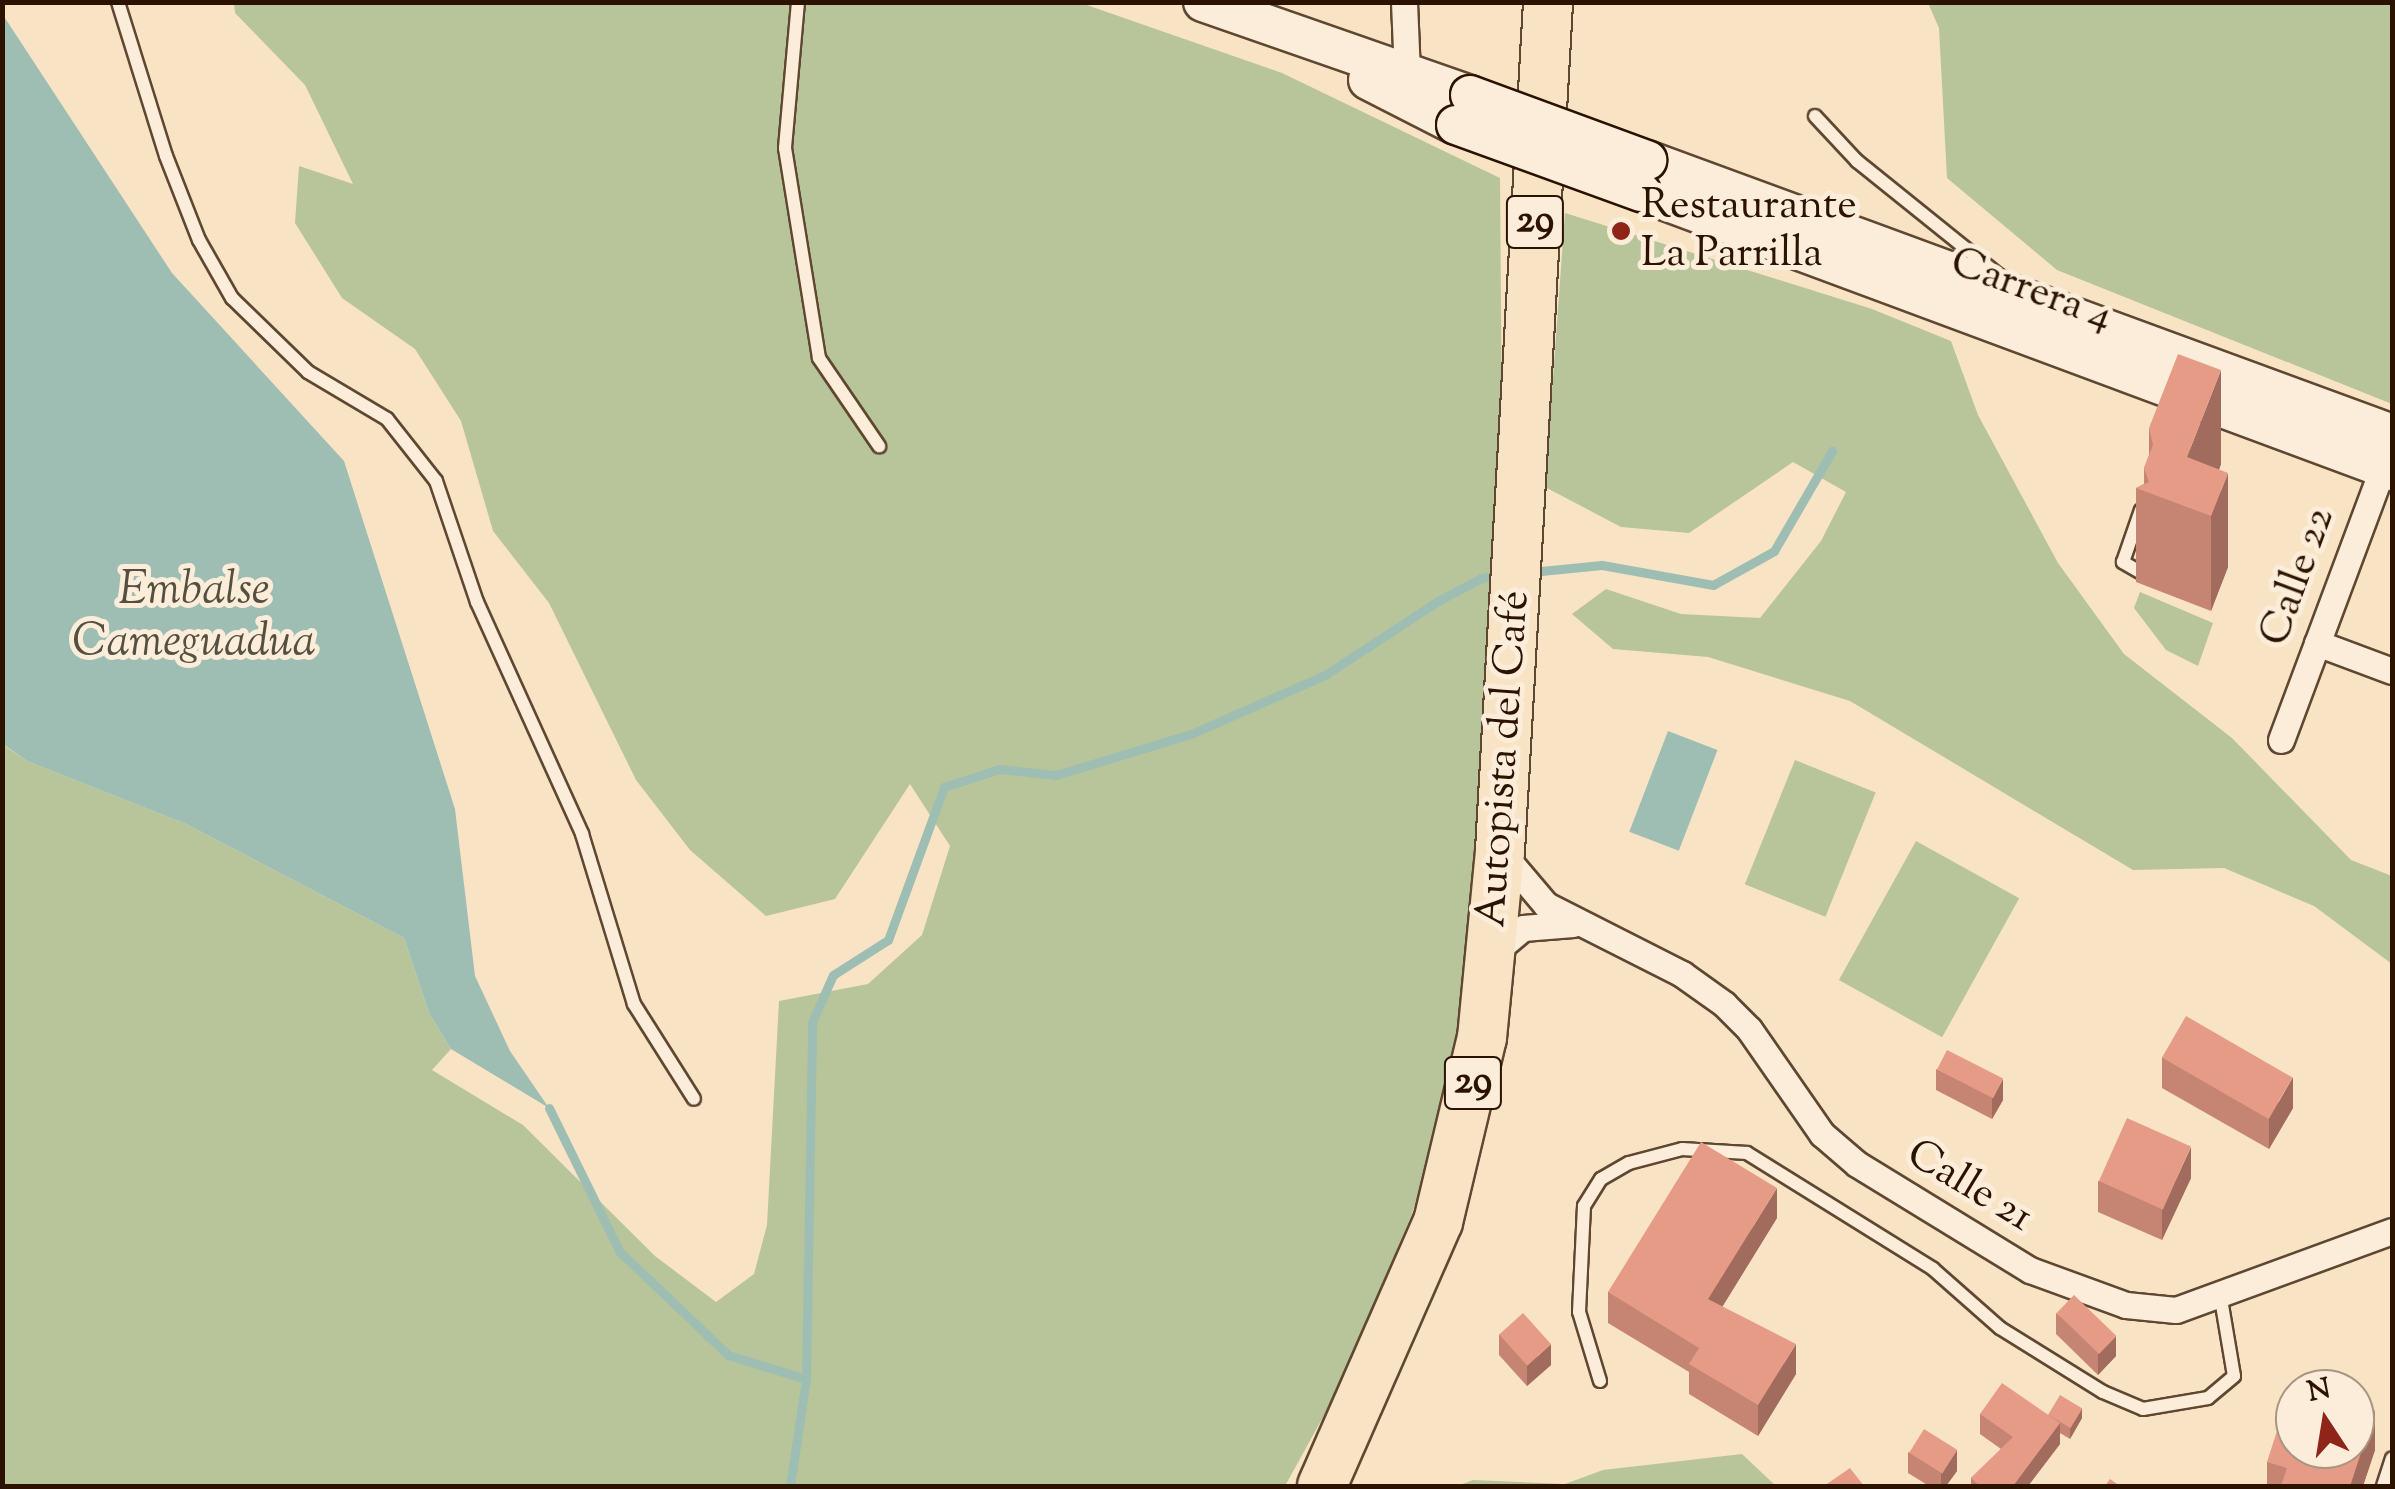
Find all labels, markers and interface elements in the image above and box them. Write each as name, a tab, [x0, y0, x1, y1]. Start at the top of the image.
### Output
place label: Restaurante La Parrilla	[1641, 182, 1857, 280]
road number: 29	[1505, 187, 1565, 257]
marker: Restaurante La Parrilla	[1610, 220, 1632, 242]
street label: Carrera 4	[1943, 239, 2119, 343]
street label: Calle 22	[2251, 501, 2347, 653]
water label: Embalse Cameguadua	[72, 565, 316, 671]
street label: Autopista del Café	[1468, 589, 1542, 929]
road number: 29	[1443, 1048, 1503, 1118]
street label: Calle 21	[1897, 1130, 2041, 1244]
north arrow	[2275, 1369, 2375, 1469]
text: N	[2304, 1370, 2334, 1414]

